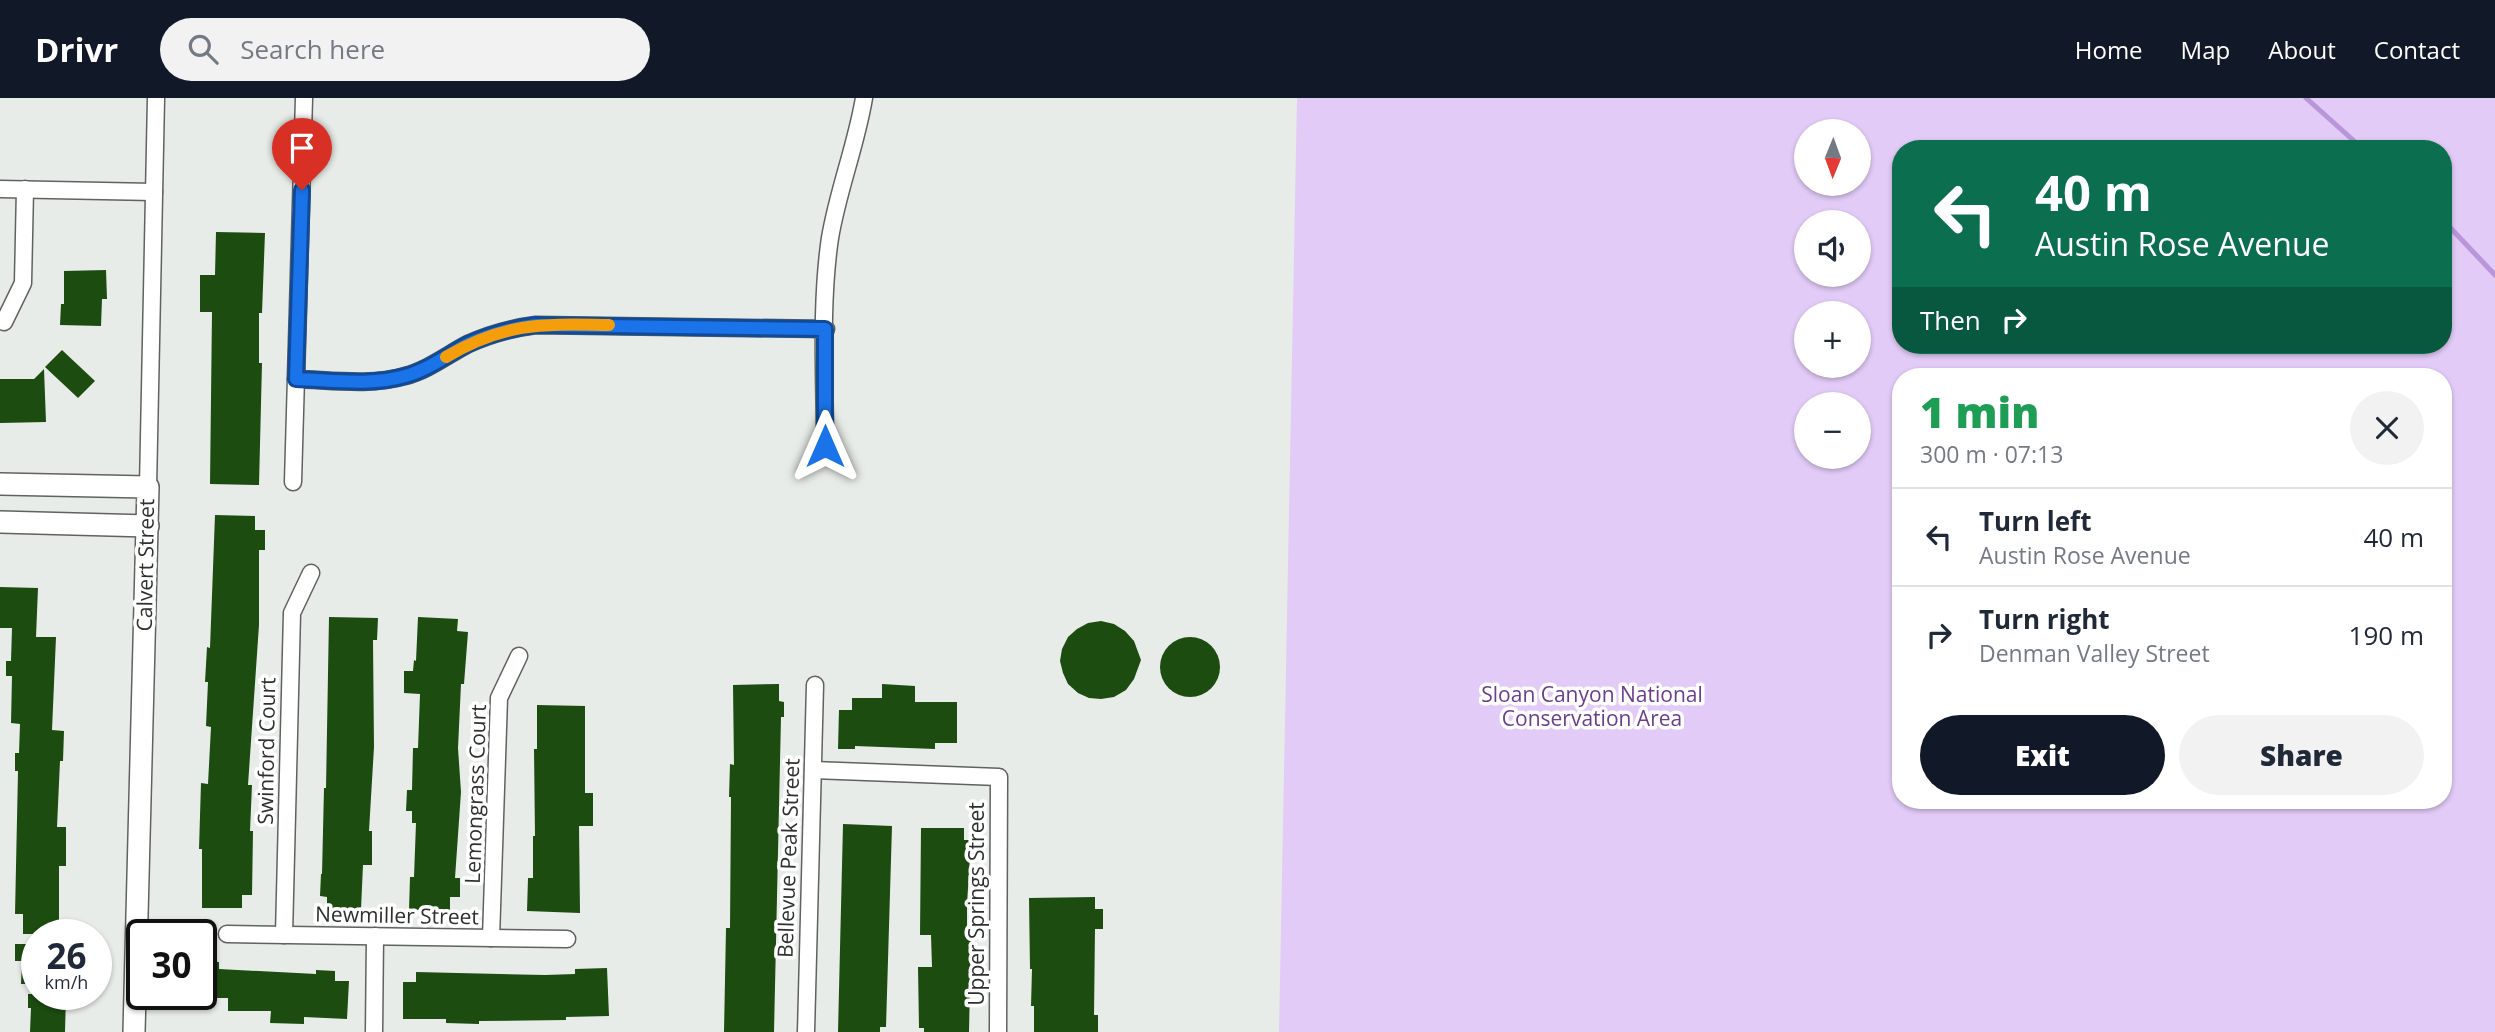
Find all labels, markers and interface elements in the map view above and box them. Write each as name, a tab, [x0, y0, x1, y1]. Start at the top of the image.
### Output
search box	[160, 18, 650, 81]
text: Drivr	[35, 27, 118, 72]
icon: search	[184, 30, 222, 68]
text: Search here	[240, 31, 385, 67]
text: Home	[2075, 33, 2143, 66]
text: Map	[2181, 33, 2230, 66]
text: About	[2268, 33, 2336, 66]
text: Contact	[2374, 33, 2460, 66]
pin	[272, 118, 332, 190]
north arrow	[1794, 119, 1871, 196]
map controls	[1794, 119, 1871, 469]
icon: arrive	[283, 129, 321, 167]
text: 40 m	[2035, 159, 2152, 225]
icon: left	[1920, 168, 2011, 259]
button: sound	[1794, 210, 1871, 287]
text: Austin Rose Avenue	[2035, 222, 2329, 265]
button: +	[1794, 301, 1871, 378]
icon: right	[1995, 301, 2033, 339]
text: Then	[1920, 302, 1981, 338]
text: 1 min	[1920, 383, 2039, 440]
button: close	[2350, 391, 2424, 465]
button: −	[1794, 392, 1871, 469]
position arrow	[788, 409, 862, 483]
text: 300 m · 07:13	[1920, 438, 2063, 470]
street label: Calvert Street	[130, 498, 160, 632]
text: Turn left	[1979, 503, 2091, 539]
icon: left	[1920, 518, 1958, 556]
text: 40 m	[2363, 519, 2424, 555]
text: Austin Rose Avenue	[1979, 539, 2191, 571]
text: Turn right	[1979, 601, 2110, 637]
icon: right	[1920, 616, 1958, 654]
text: 190 m	[2349, 617, 2424, 653]
text: Denman Valley Street	[1979, 637, 2210, 669]
street label: Swinford Court	[251, 677, 281, 825]
park label: Sloan Canyon National Conservation Area	[1481, 680, 1703, 732]
street label: Lemongrass Court	[458, 704, 492, 884]
button: Exit	[1920, 715, 2165, 795]
button: Share	[2179, 715, 2424, 795]
street label: Bellevue Peak Street	[771, 758, 805, 958]
street label: Upper Springs Street	[962, 802, 990, 1006]
street label: Newmiller Street	[315, 900, 479, 930]
speed limit sign: 30	[126, 919, 217, 1010]
text: 26	[46, 932, 87, 979]
text: km/h	[45, 970, 88, 994]

